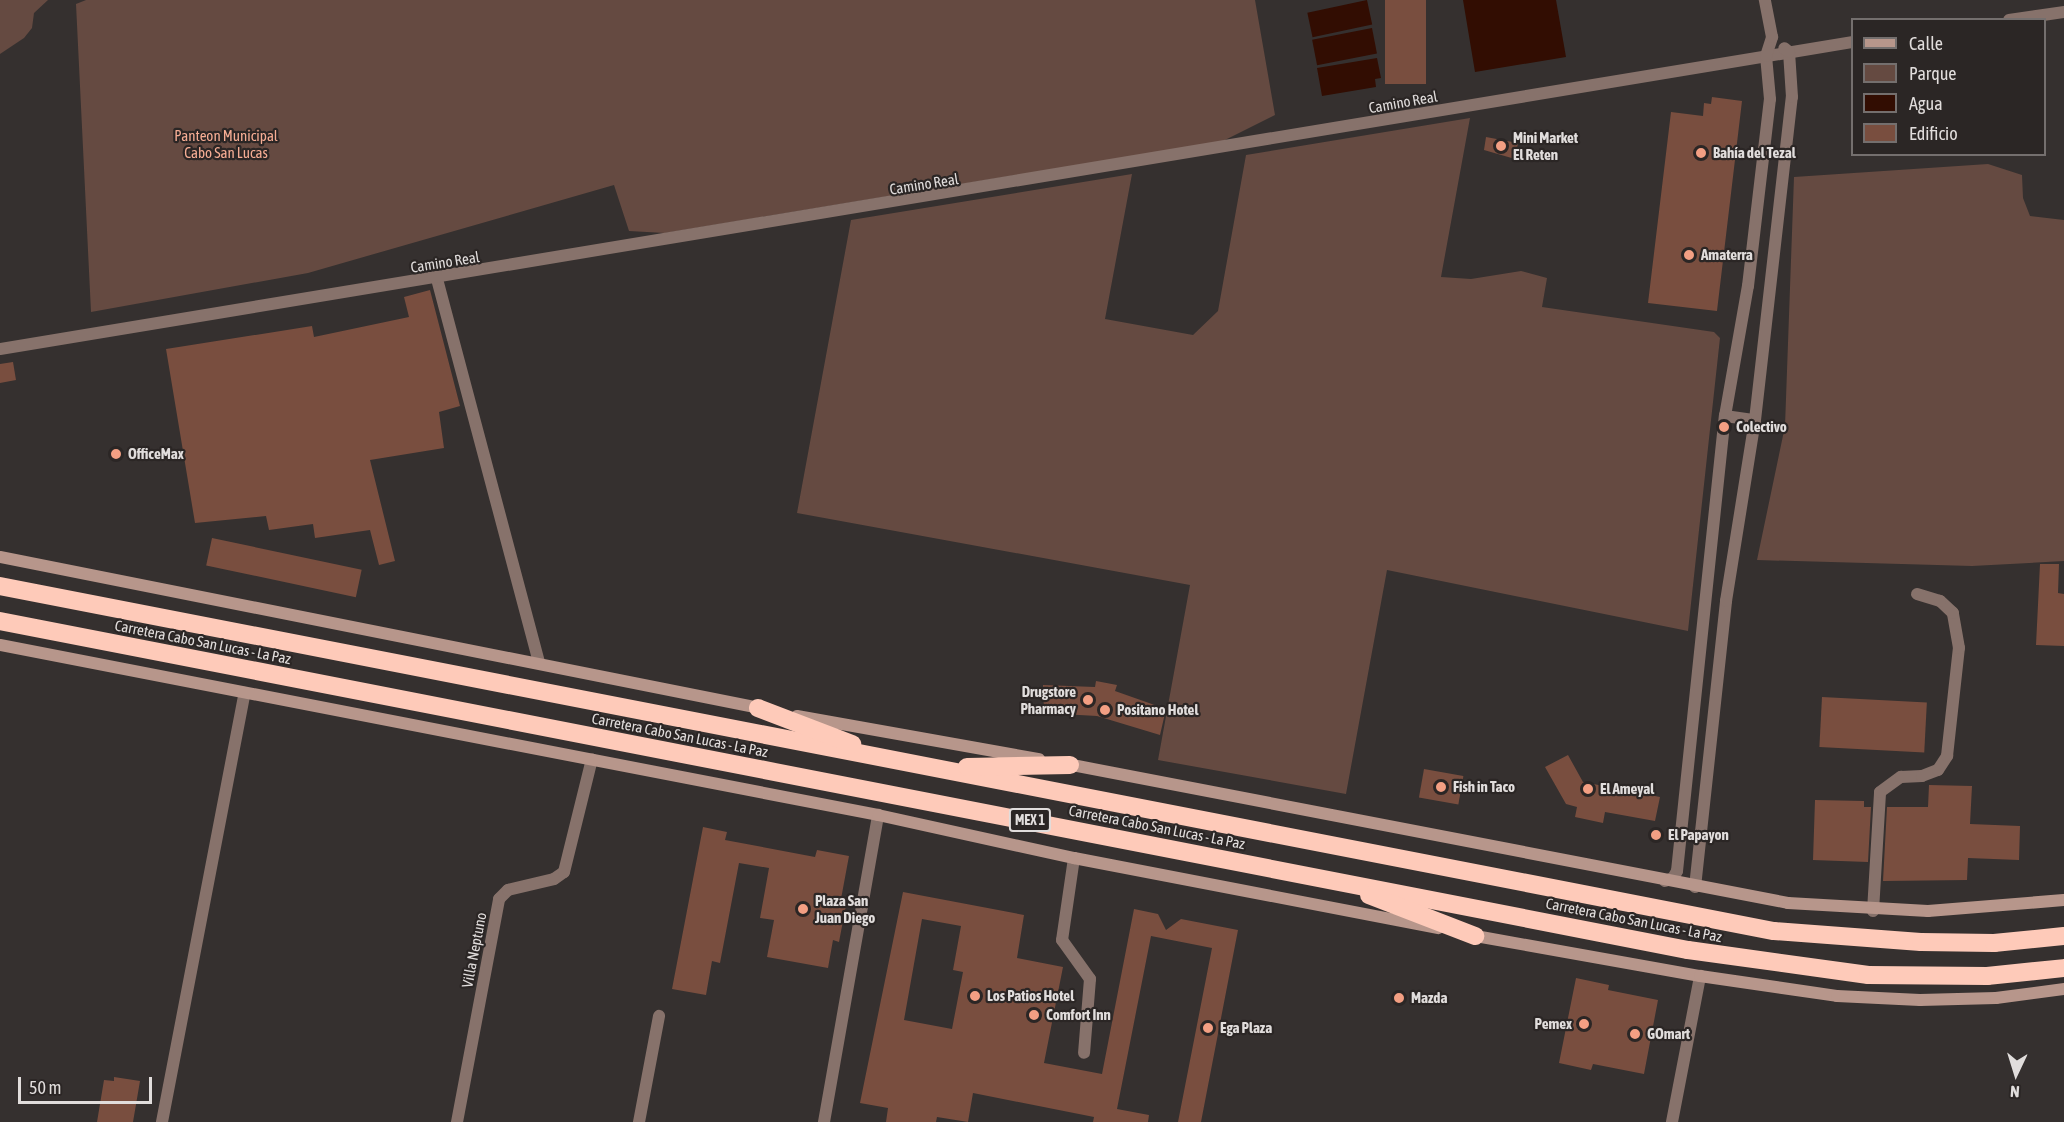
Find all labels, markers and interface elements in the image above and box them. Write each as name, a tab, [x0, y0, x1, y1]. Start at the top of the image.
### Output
legend	[1851, 18, 2046, 156]
text: Calle	[1909, 33, 1943, 54]
text: Parque	[1909, 63, 1957, 84]
street label: Camino Real	[1367, 87, 1439, 117]
text: Agua	[1909, 93, 1943, 114]
text: Edificio	[1909, 123, 1958, 144]
park label: Panteon Municipal Cabo San Lucas	[174, 126, 278, 161]
place label: Mini Market El Reten	[1513, 128, 1578, 163]
marker: Mini Market El Reten	[1494, 139, 1508, 153]
place label: Bahía del Tezal	[1713, 144, 1796, 162]
marker: Bahía del Tezal	[1694, 146, 1708, 160]
street label: Camino Real	[888, 170, 960, 198]
place label: Amaterra	[1701, 246, 1753, 264]
street label: Camino Real	[409, 248, 481, 276]
marker: Amaterra	[1682, 248, 1696, 262]
place label: Colectivo	[1736, 418, 1787, 436]
marker: Colectivo	[1717, 420, 1731, 434]
place label: OfficeMax	[128, 445, 184, 463]
marker: OfficeMax	[109, 447, 123, 461]
street label: Carretera Cabo San Lucas - La Paz	[113, 616, 293, 668]
place label: Drugstore Pharmacy	[1020, 682, 1076, 717]
marker: Drugstore Pharmacy	[1081, 693, 1095, 707]
place label: Positano Hotel	[1117, 701, 1198, 719]
marker: Positano Hotel	[1098, 703, 1112, 717]
street label: Carretera Cabo San Lucas - La Paz	[590, 709, 770, 761]
place label: Fish in Taco	[1453, 778, 1515, 796]
marker: Fish in Taco	[1434, 780, 1448, 794]
place label: El Ameyal	[1600, 780, 1654, 798]
marker: El Ameyal	[1581, 782, 1595, 796]
street label: Carretera Cabo San Lucas - La Paz	[1067, 801, 1247, 853]
road number: MEX 1	[1008, 809, 1052, 831]
place label: El Papayon	[1668, 826, 1729, 844]
marker: El Papayon	[1649, 828, 1663, 842]
place label: Plaza San Juan Diego	[815, 891, 875, 926]
street label: Carretera Cabo San Lucas - La Paz	[1544, 894, 1724, 946]
marker: Plaza San Juan Diego	[796, 902, 810, 916]
street label: Villa Neptuno	[458, 911, 490, 989]
place label: Los Patios Hotel	[987, 987, 1074, 1005]
marker: Los Patios Hotel	[968, 989, 982, 1003]
place label: Mazda	[1411, 989, 1447, 1007]
marker: Mazda	[1392, 991, 1406, 1005]
place label: Comfort Inn	[1046, 1006, 1111, 1024]
marker: Comfort Inn	[1027, 1008, 1041, 1022]
place label: Pemex	[1534, 1015, 1572, 1033]
marker: Pemex	[1577, 1017, 1591, 1031]
place label: Ega Plaza	[1220, 1019, 1272, 1037]
marker: Ega Plaza	[1201, 1021, 1215, 1035]
place label: GOmart	[1647, 1025, 1690, 1043]
marker: GOmart	[1628, 1027, 1642, 1041]
north arrow	[1986, 1044, 2046, 1104]
scale bar	[21, 1065, 154, 1103]
text: 50 m	[29, 1077, 61, 1098]
text: N	[2009, 1083, 2020, 1101]

